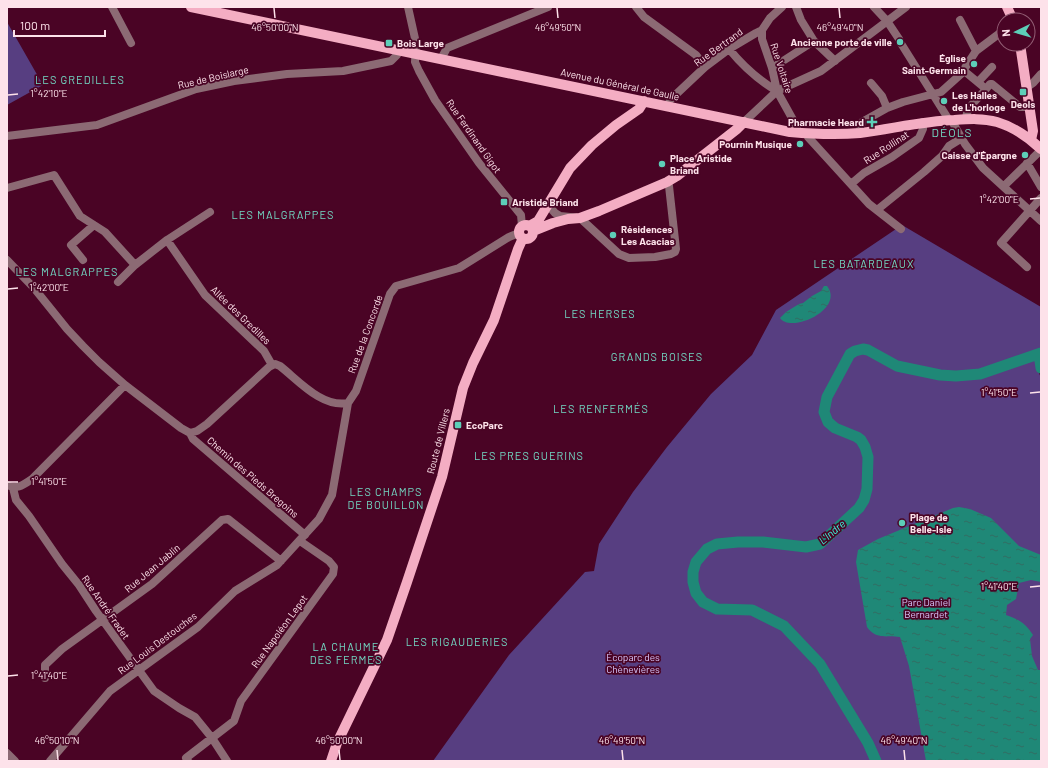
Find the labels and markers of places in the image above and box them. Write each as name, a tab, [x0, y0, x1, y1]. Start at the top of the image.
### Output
place label: Ancienne porte de ville	[791, 36, 893, 48]
place label: Bois Large	[397, 37, 445, 49]
marker: Ancienne porte de ville	[895, 37, 905, 47]
marker: Bois Large	[384, 38, 394, 48]
place label: Église Saint-Germain	[902, 52, 967, 76]
marker: Église Saint-Germain	[969, 59, 979, 69]
marker: Deols	[1018, 87, 1028, 97]
place label: Les Halles de L'horloge	[952, 89, 1006, 113]
marker: Les Halles de L'horloge	[939, 96, 949, 106]
place label: Deols	[1011, 98, 1035, 110]
place label: Pharmacie Heard	[788, 116, 864, 128]
marker: Pharmacie Heard	[867, 117, 877, 127]
place label: Pournin Musique	[719, 138, 793, 150]
marker: Pournin Musique	[795, 139, 805, 149]
place label: Caisse d'Épargne	[941, 149, 1018, 161]
marker: Caisse d'Épargne	[1020, 150, 1030, 160]
place label: Place Aristide Briand	[670, 152, 733, 176]
marker: Place Aristide Briand	[657, 159, 667, 169]
place label: Aristide Briand	[512, 196, 579, 208]
marker: Aristide Briand	[499, 197, 509, 207]
place label: Résidences Les Acacias	[621, 223, 675, 247]
marker: Résidences Les Acacias	[608, 230, 618, 240]
place label: EcoParc	[466, 419, 504, 431]
marker: EcoParc	[453, 420, 463, 430]
place label: Plage de Belle-Isle	[910, 511, 952, 535]
marker: Plage de Belle-Isle	[897, 518, 907, 528]

